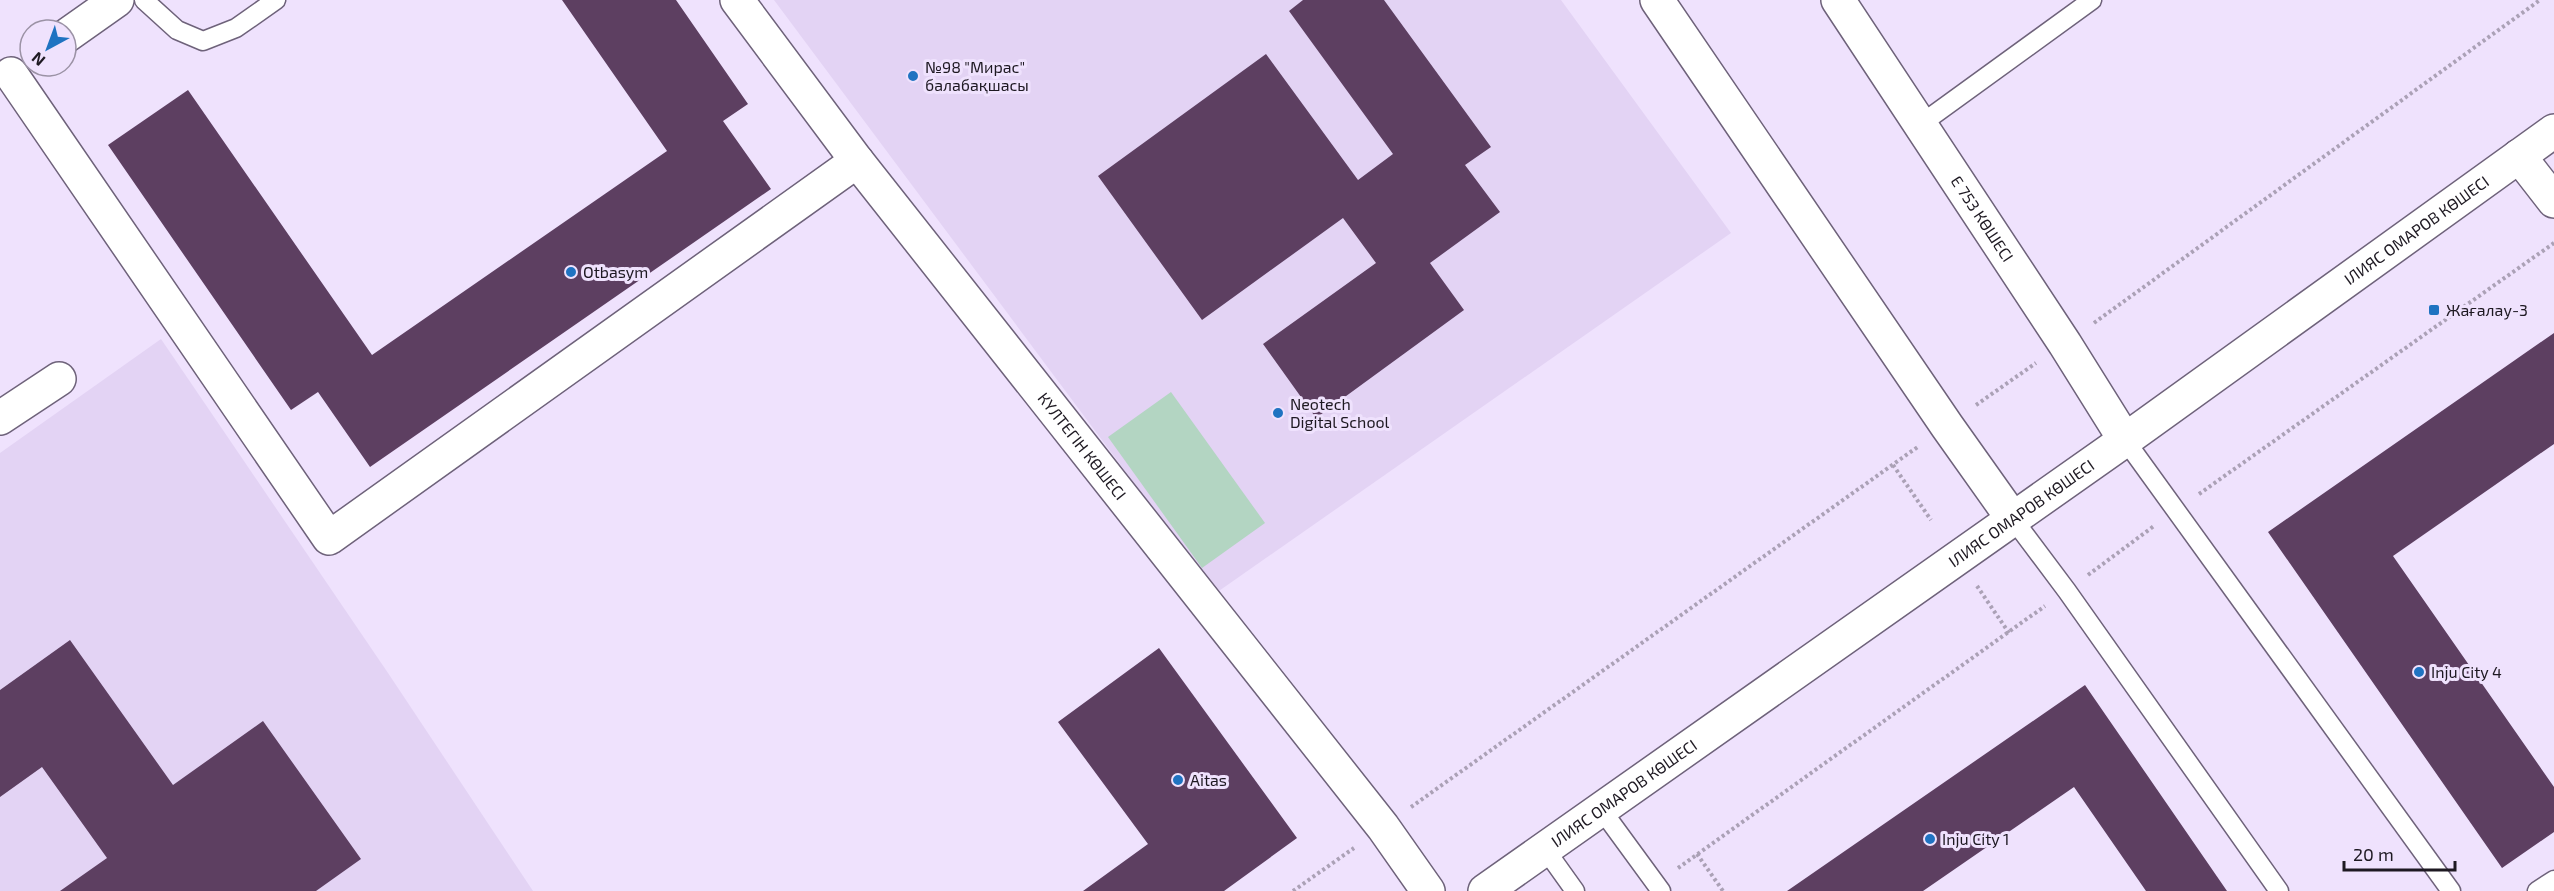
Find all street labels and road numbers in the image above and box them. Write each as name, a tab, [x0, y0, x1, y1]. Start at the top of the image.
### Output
street label: ІЛИЯС ОМАРОВ КӨШЕСІ	[2340, 171, 2492, 288]
street label: Е 753 КӨШЕСІ	[1948, 172, 2018, 265]
street label: КҮЛТЕГІН КӨШЕСІ	[1034, 388, 1131, 503]
street label: ІЛИЯС ОМАРОВ КӨШЕСІ	[1944, 455, 2097, 571]
street label: ІЛИЯС ОМАРОВ КӨШЕСІ	[1547, 735, 1700, 850]

